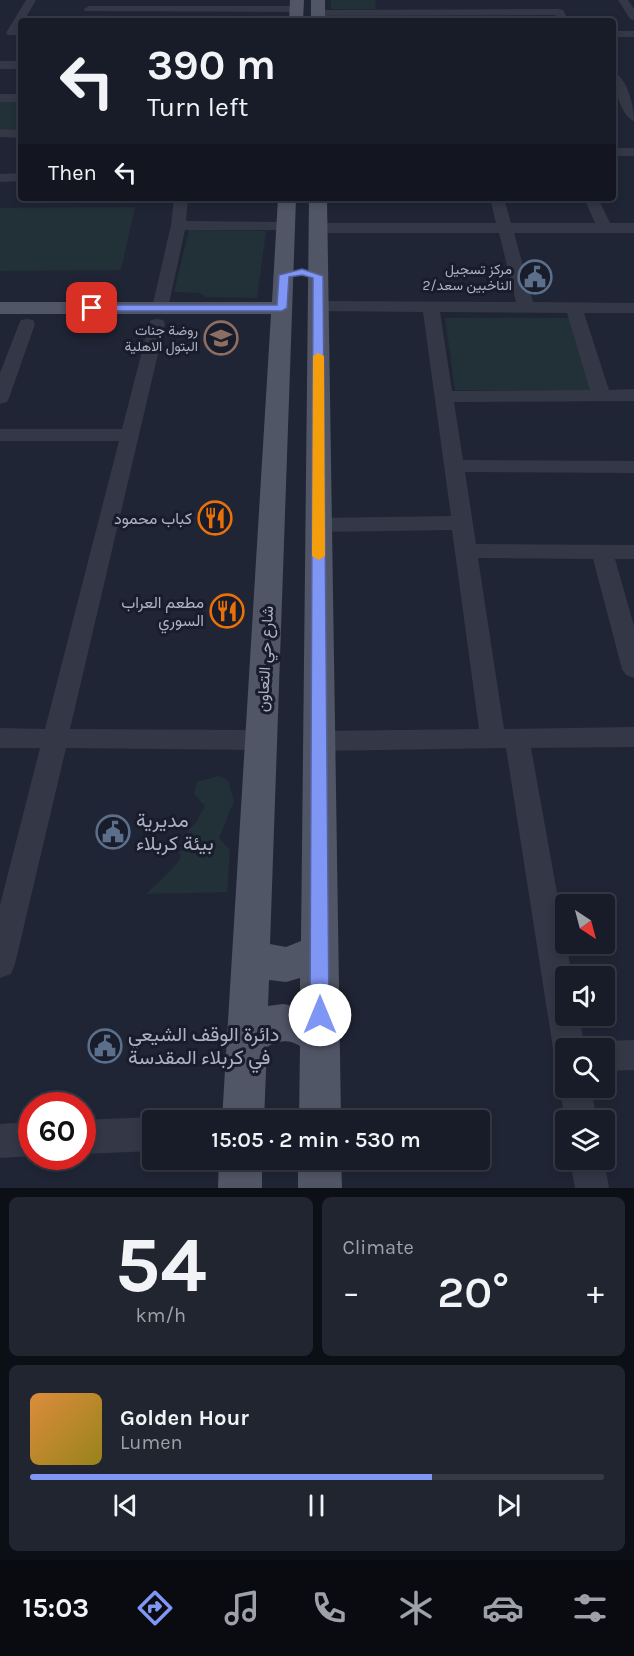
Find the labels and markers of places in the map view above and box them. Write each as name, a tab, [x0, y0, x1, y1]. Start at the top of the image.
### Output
public building icon: مركز تسجيل الناخبين سعد/2	[517, 259, 553, 295]
place label: مركز تسجيل الناخبين سعد/2	[422, 261, 512, 294]
pin	[66, 282, 117, 333]
school or university icon: روضة جنات البتول الاهلية	[203, 320, 239, 356]
place label: روضة جنات البتول الاهلية	[125, 322, 198, 356]
restaurant icon: كباب محمود	[197, 500, 233, 536]
place label: كباب محمود	[114, 509, 192, 529]
place label: مطعم العراب السوري	[121, 593, 204, 634]
restaurant icon: مطعم العراب السوري	[209, 593, 245, 629]
place label: مديرية بيئة كربلاء	[136, 809, 214, 856]
public building icon: مديرية بيئة كربلاء	[95, 814, 131, 850]
place label: دائرة الوقف الشيعي في كربلاء المقدسة	[128, 1023, 279, 1074]
public building icon: دائرة الوقف الشيعي في كربلاء المقدسة	[87, 1028, 123, 1064]

